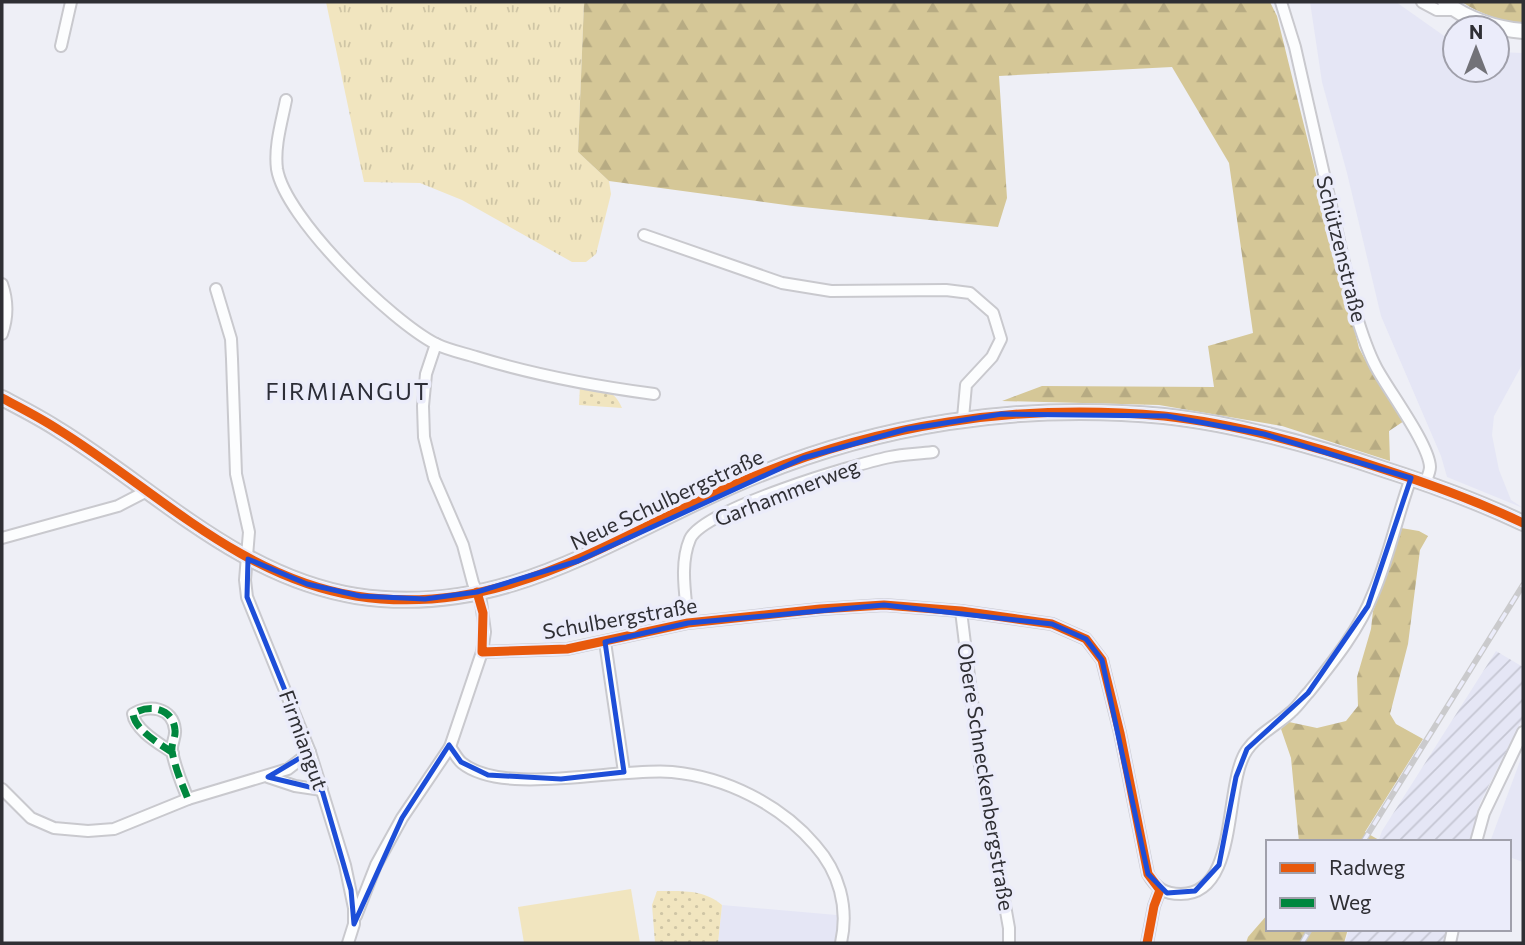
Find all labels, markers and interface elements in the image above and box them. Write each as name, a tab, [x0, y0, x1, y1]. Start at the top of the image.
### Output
north arrow	[1441, 14, 1511, 84]
text: N	[1469, 20, 1483, 43]
street label: Schützenstraße	[1312, 173, 1373, 324]
district label: FIRMIANGUT	[265, 377, 431, 405]
street label: Neue Schulbergstraße	[566, 443, 767, 554]
street label: Garhammerweg	[711, 453, 862, 531]
street label: Schulbergstraße	[541, 592, 699, 643]
street label: Obere Schneckenbergstraße	[953, 641, 1020, 912]
street label: Firmiangut	[275, 686, 334, 793]
legend	[1266, 840, 1511, 931]
text: Radweg	[1329, 854, 1405, 879]
text: Weg	[1329, 889, 1371, 914]

